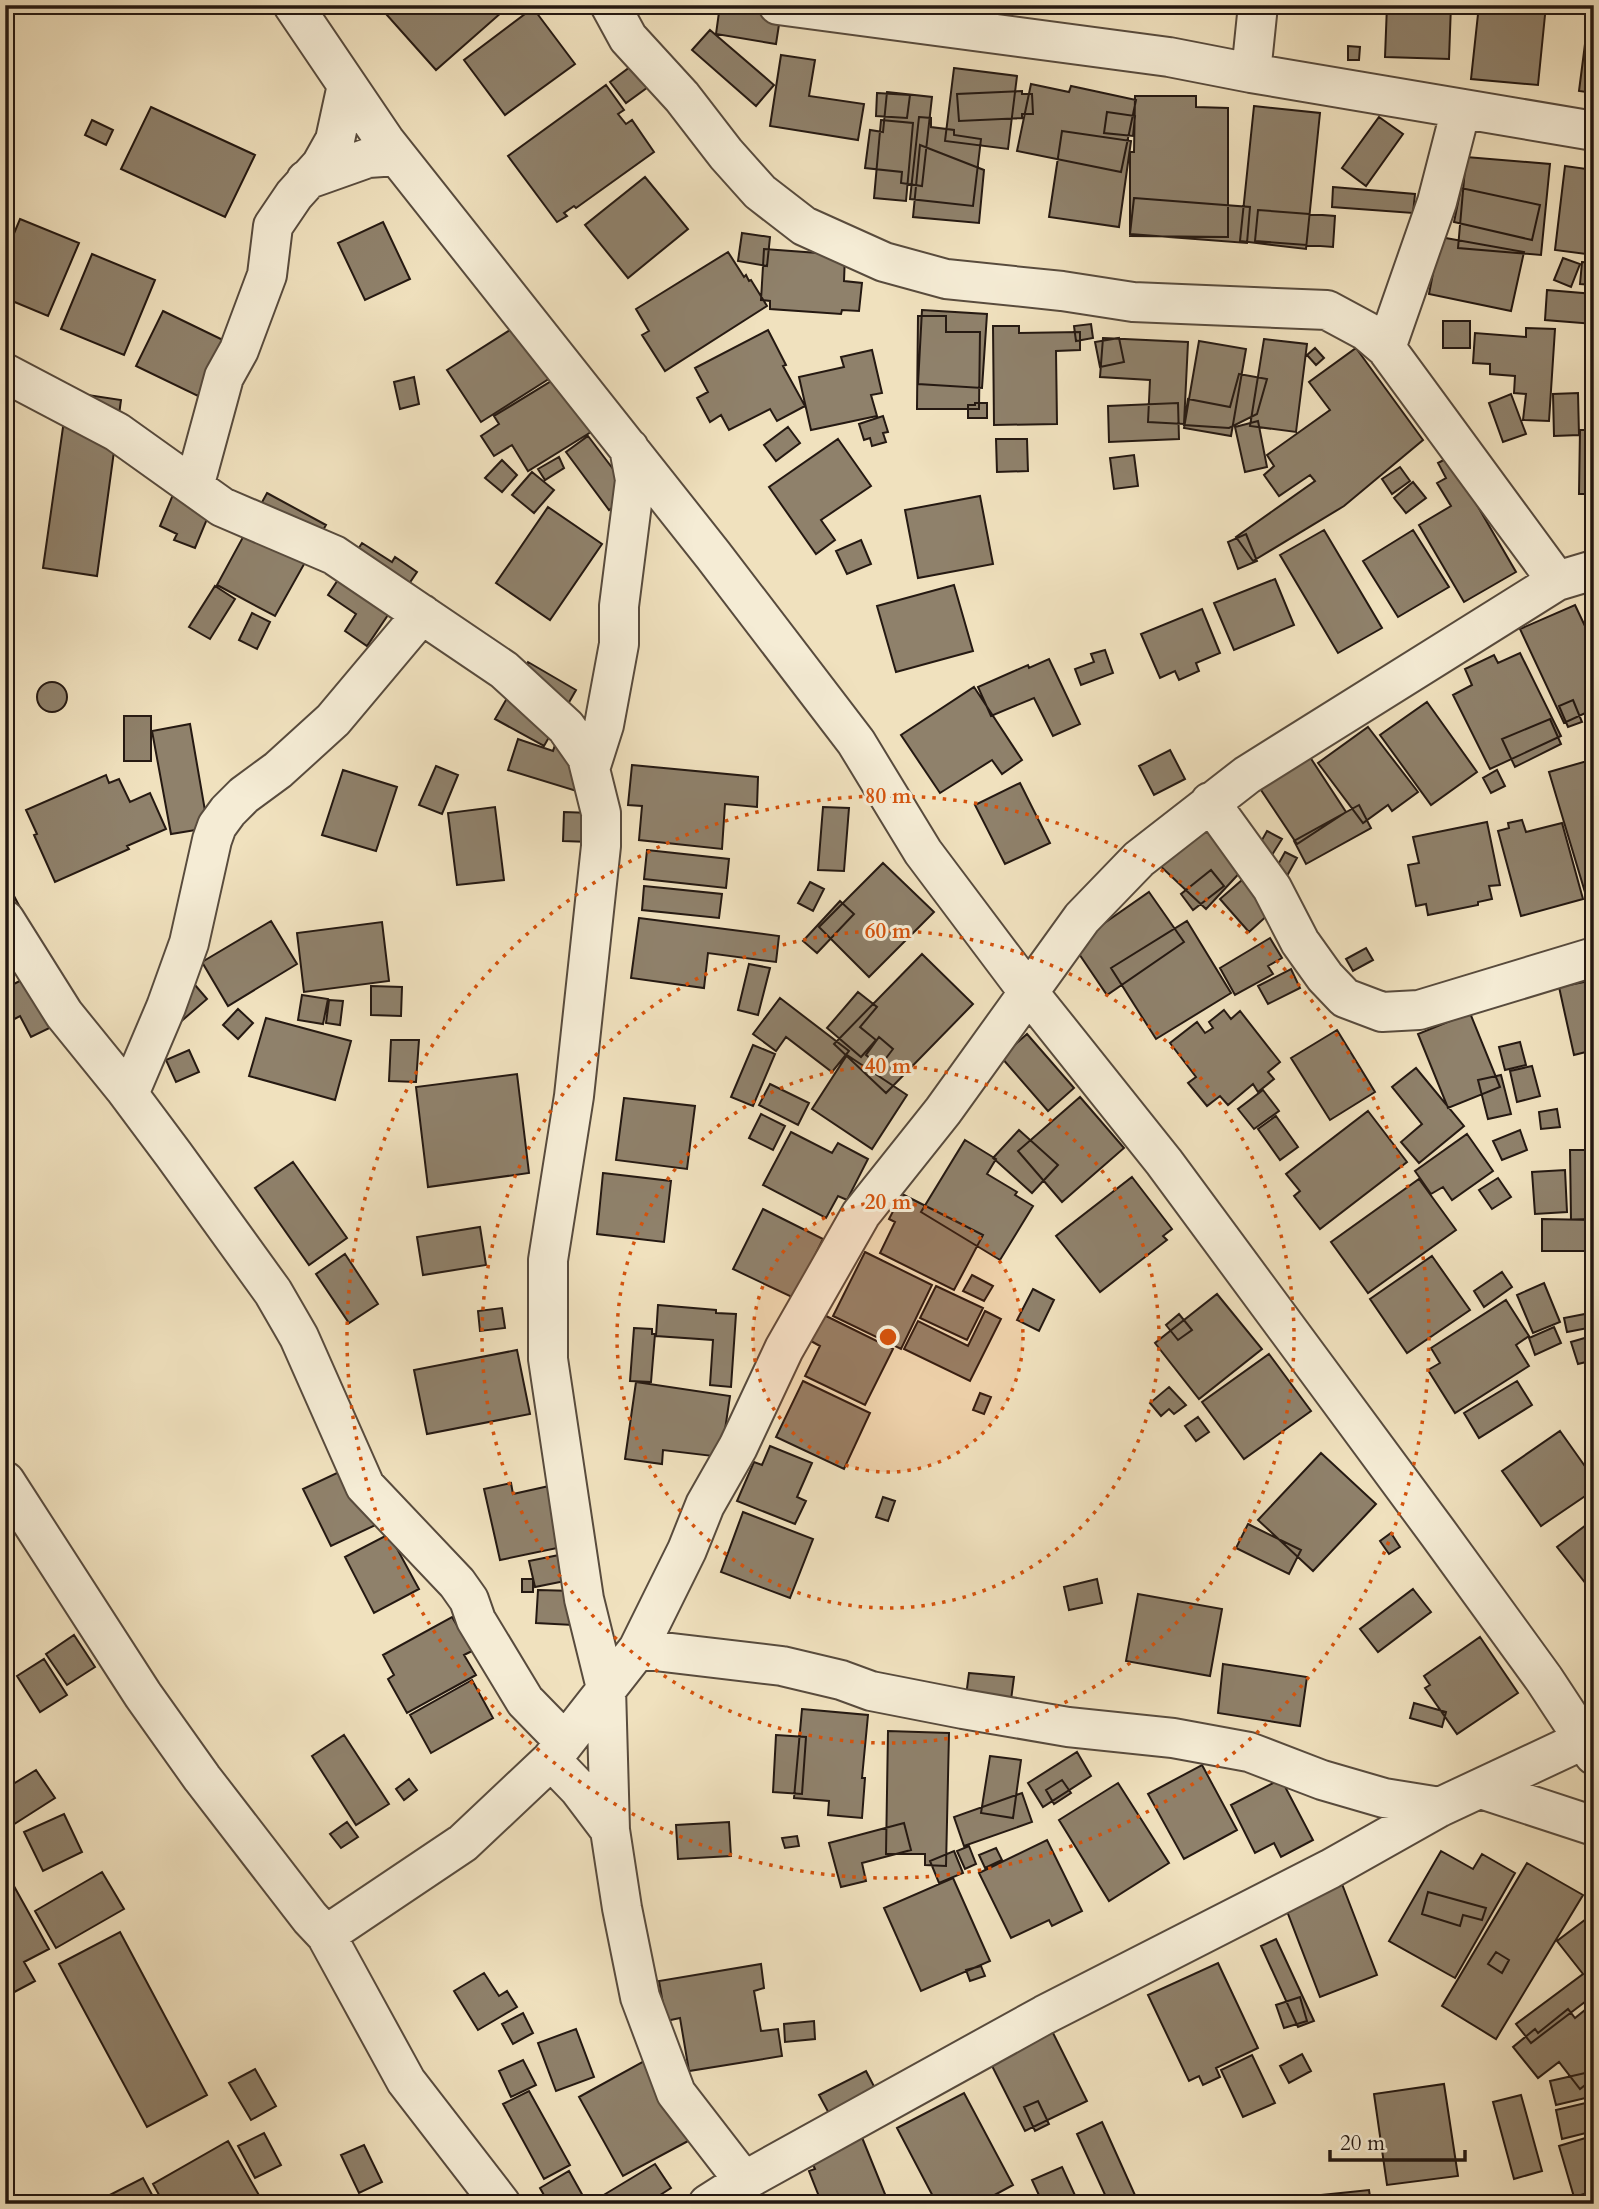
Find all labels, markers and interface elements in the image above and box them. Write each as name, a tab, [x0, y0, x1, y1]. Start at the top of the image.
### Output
text: 80 m	[865, 782, 912, 811]
text: 60 m	[865, 917, 912, 946]
text: 40 m	[865, 1052, 912, 1081]
text: 20 m	[865, 1188, 912, 1217]
centre of rings	[876, 1325, 900, 1349]
scale bar	[1330, 2118, 1464, 2162]
text: 20 m	[1340, 2129, 1385, 2158]

